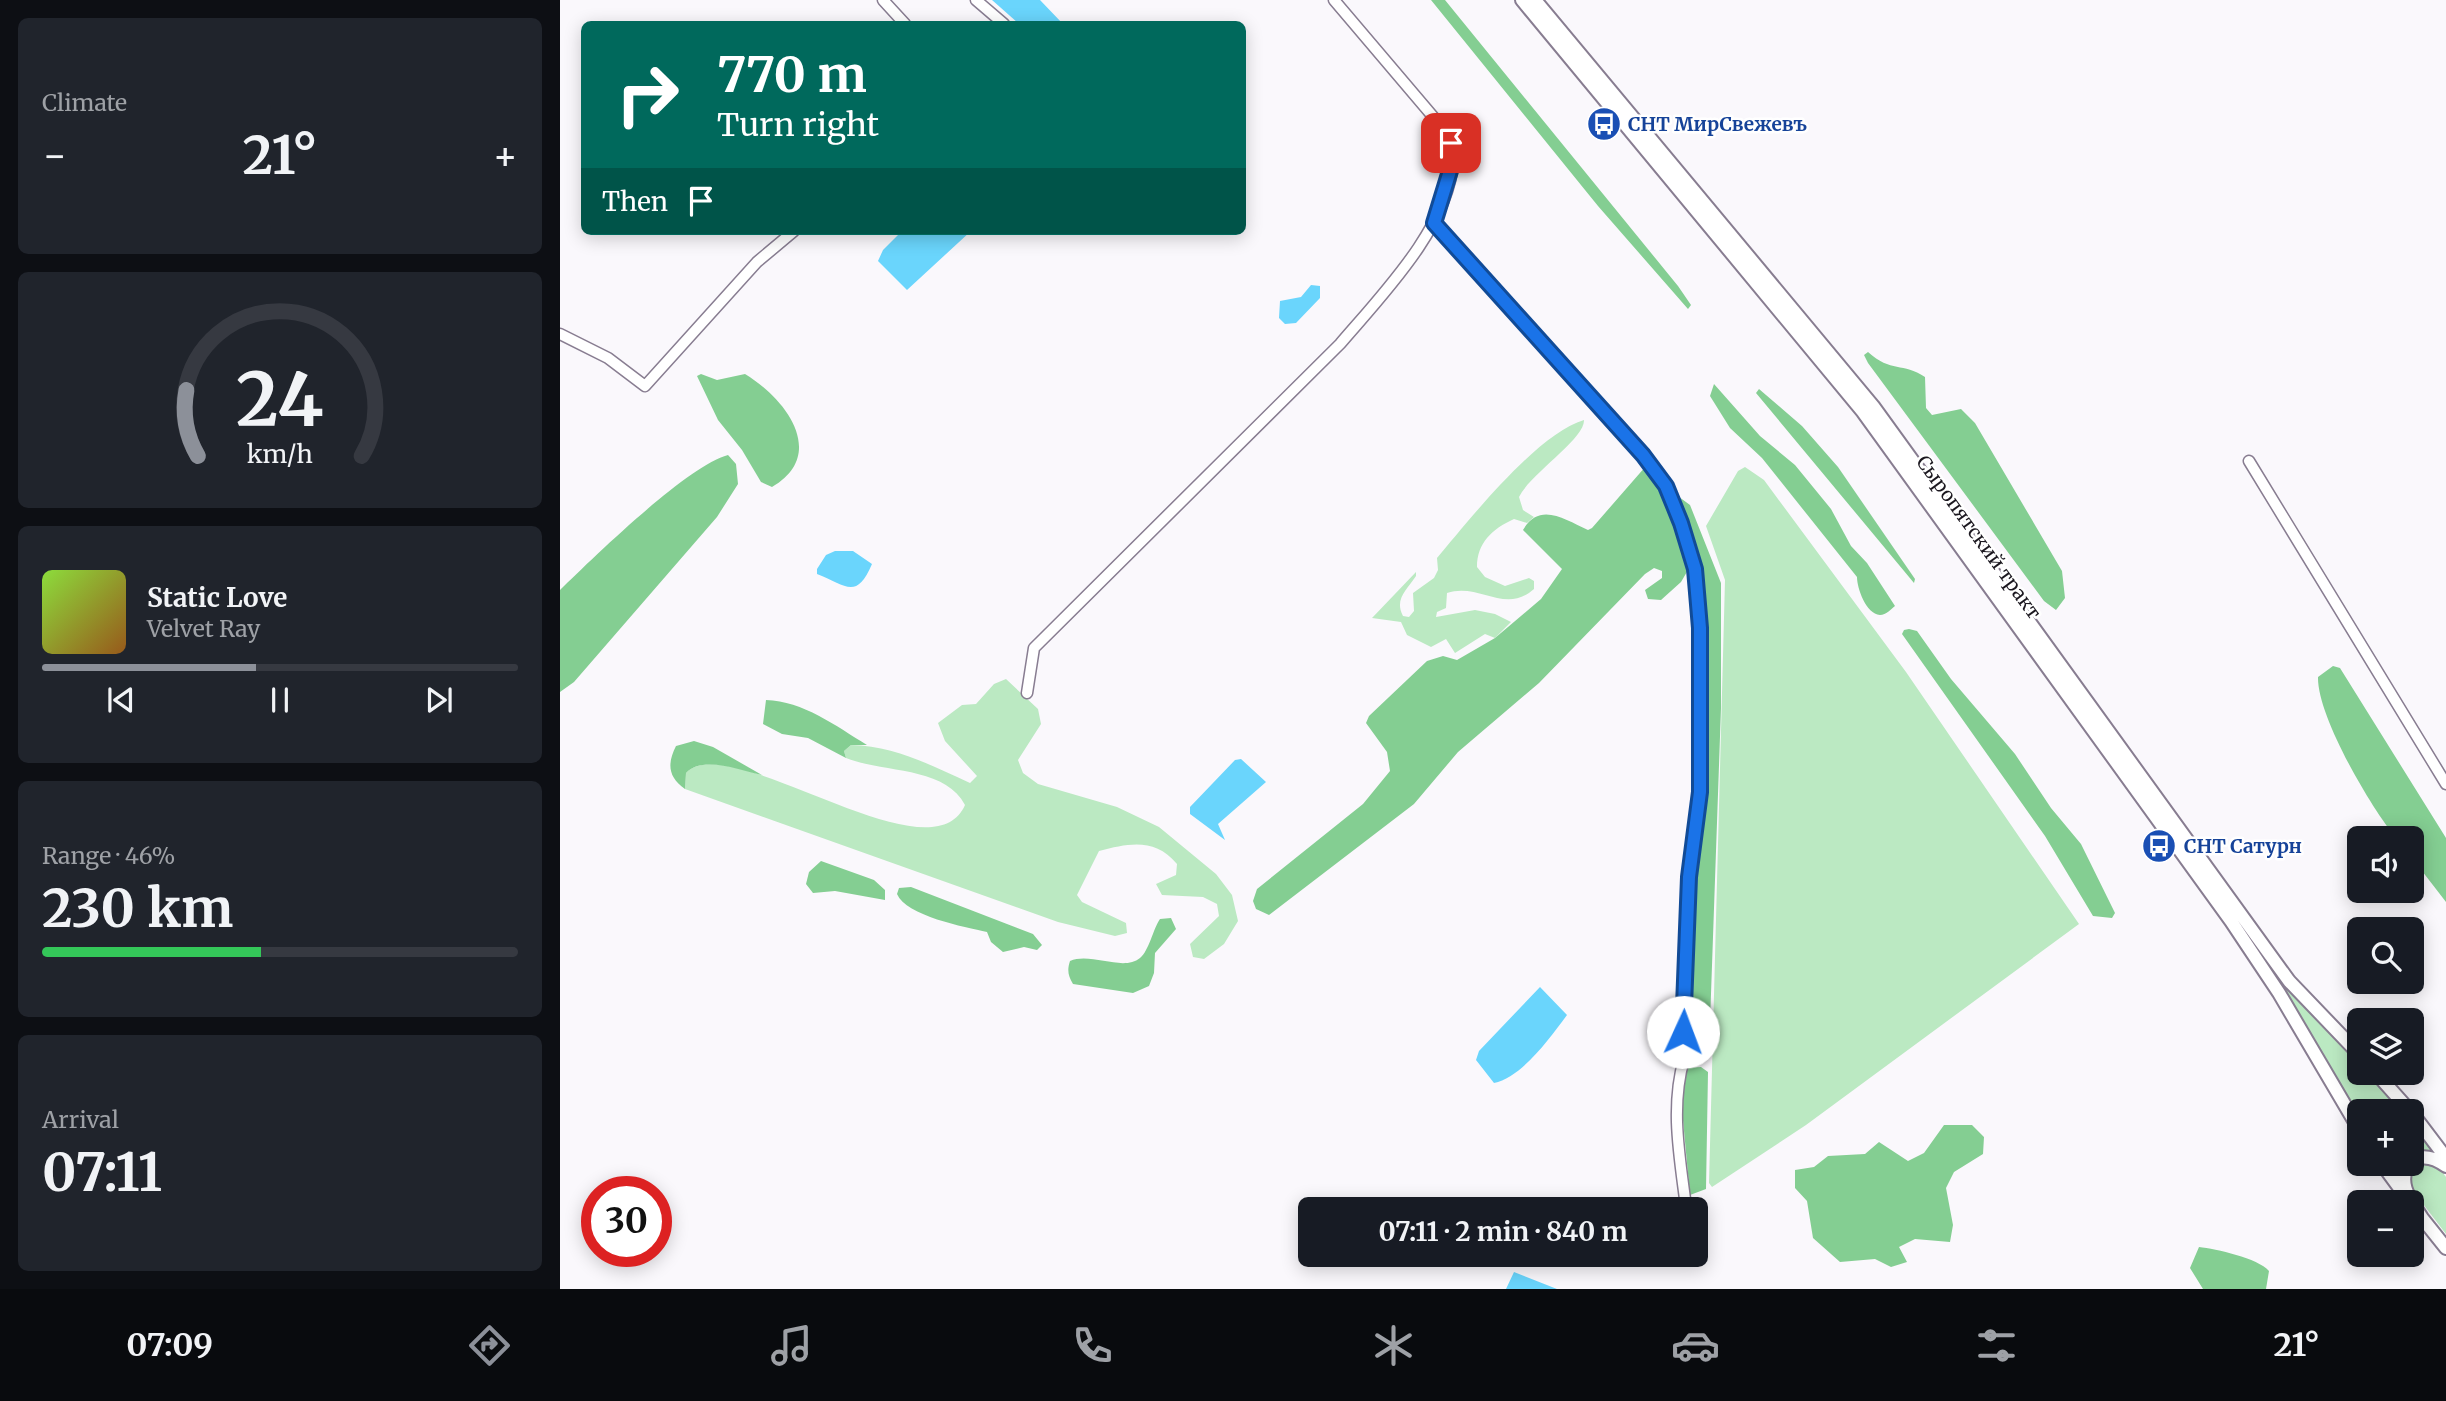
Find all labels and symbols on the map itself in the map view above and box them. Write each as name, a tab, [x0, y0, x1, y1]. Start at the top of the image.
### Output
bus stop icon: СНТ МирСвежевъ	[1585, 105, 1623, 143]
place label: СНТ МирСвежевъ	[1628, 112, 1807, 136]
pin	[1421, 113, 1481, 173]
street label: Сыропятский тракт	[1912, 450, 2046, 624]
bus stop icon: СНТ Сатурн	[2140, 827, 2178, 865]
place label: СНТ Сатурн	[2184, 834, 2302, 858]
position arrow	[1646, 995, 1720, 1069]
speed limit sign: 30	[581, 1176, 672, 1267]

